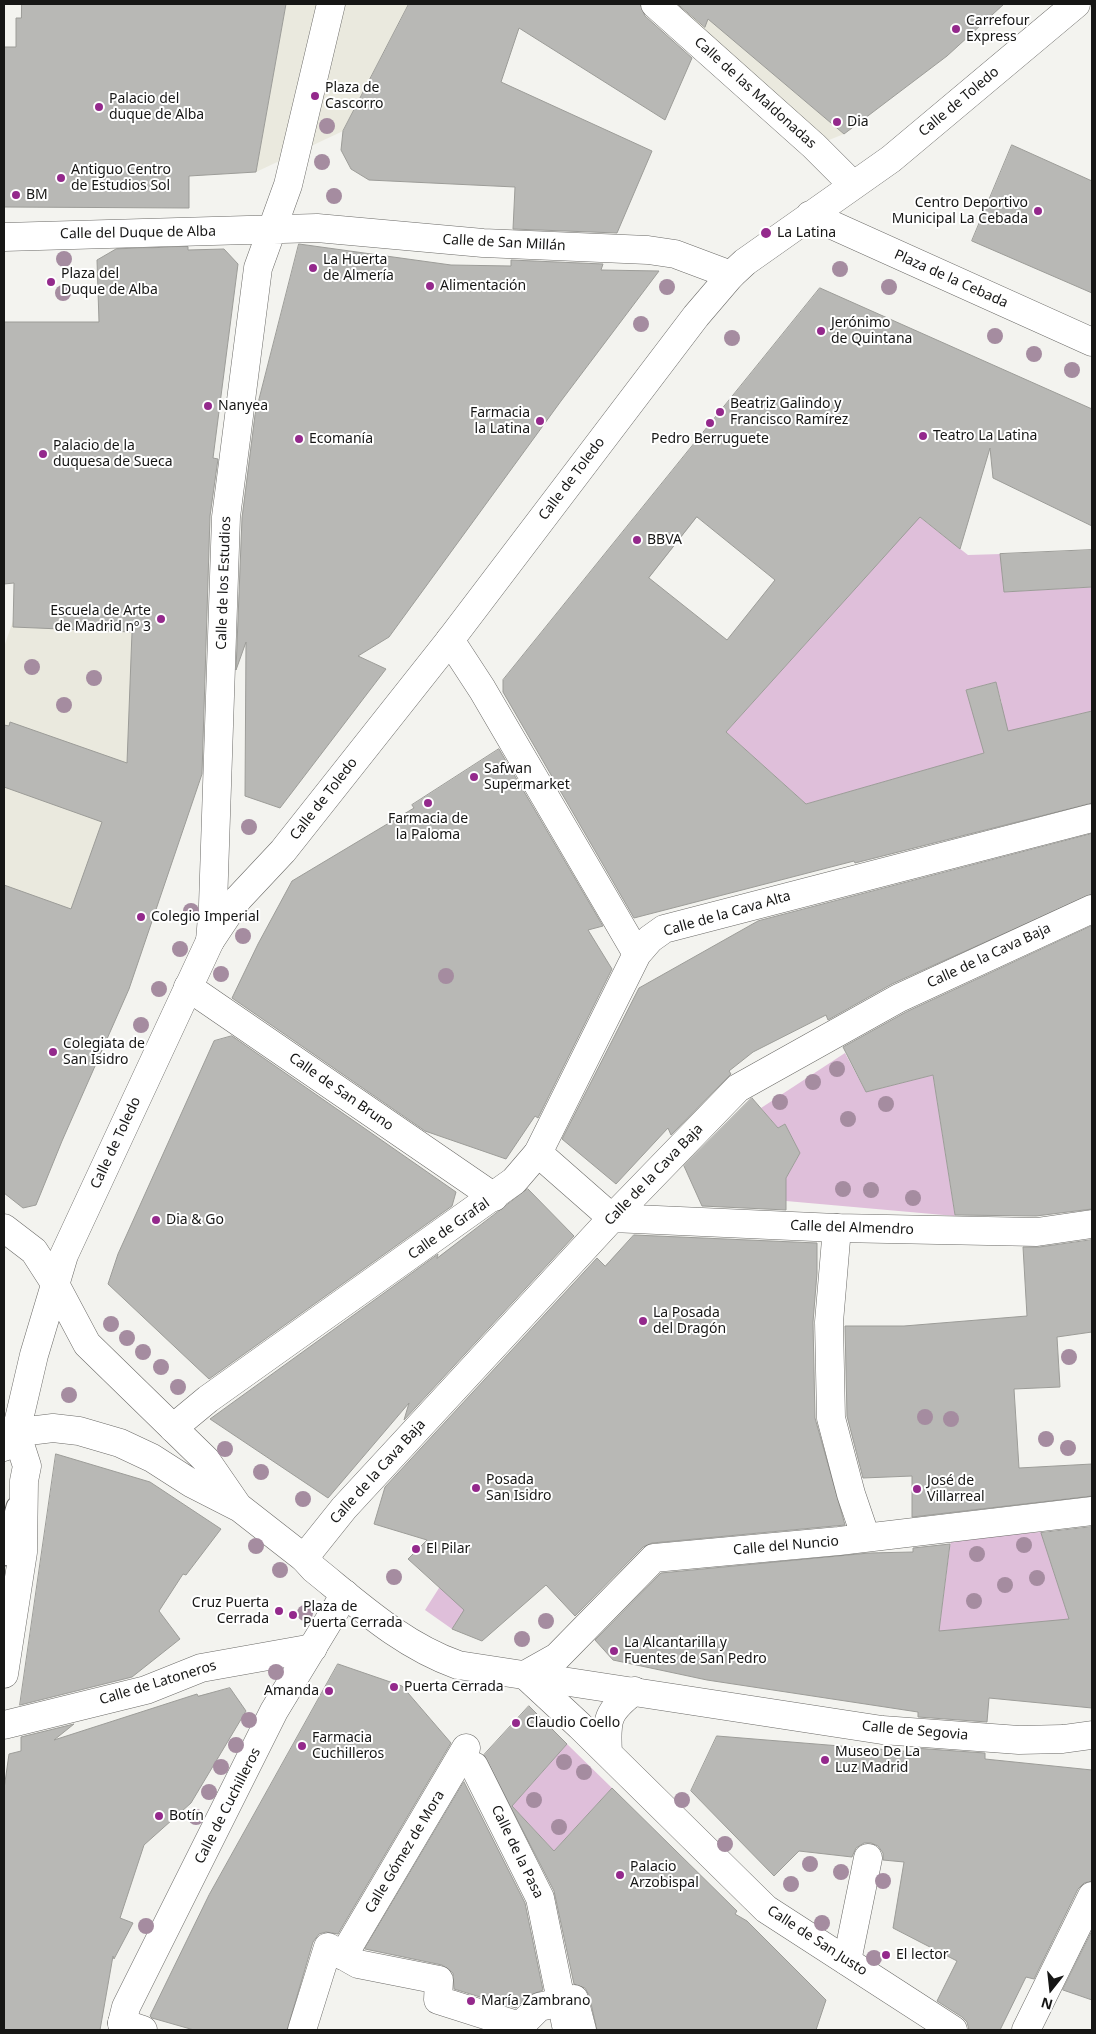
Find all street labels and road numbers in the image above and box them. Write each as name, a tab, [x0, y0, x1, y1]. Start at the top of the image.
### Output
street label: Calle de las Maldonadas	[691, 34, 819, 152]
street label: Calle de Toledo	[916, 64, 1002, 140]
street label: Calle del Duque de Alba	[60, 223, 216, 243]
street label: Calle de San Millán	[442, 231, 566, 255]
street label: Plaza de la Cebada	[891, 246, 1011, 312]
street label: Calle de Toledo	[535, 434, 609, 524]
street label: Calle de los Estudios	[213, 516, 235, 650]
street label: Calle de Toledo	[287, 755, 361, 843]
street label: Calle de la Cava Alta	[661, 888, 793, 940]
street label: Calle de la Cava Baja	[925, 920, 1053, 992]
street label: Calle de San Bruno	[285, 1050, 397, 1134]
street label: Calle de Toledo	[87, 1094, 145, 1192]
street label: Calle de la Cava Baja	[601, 1121, 707, 1229]
street label: Calle de Grafal	[405, 1195, 493, 1263]
street label: Calle del Almendro	[790, 1217, 914, 1239]
street label: Calle de la Cava Baja	[327, 1416, 429, 1528]
street label: Calle del Nuncio	[732, 1533, 840, 1559]
street label: Calle de Latoneros	[97, 1657, 219, 1709]
street label: Calle de Segovia	[861, 1718, 969, 1744]
street label: Calle de Cuchilleros	[191, 1745, 265, 1867]
street label: Calle Gómez de Mora	[362, 1788, 448, 1916]
street label: Calle de la Pasa	[487, 1803, 547, 1901]
street label: Calle de San Justo	[764, 1902, 870, 1980]

